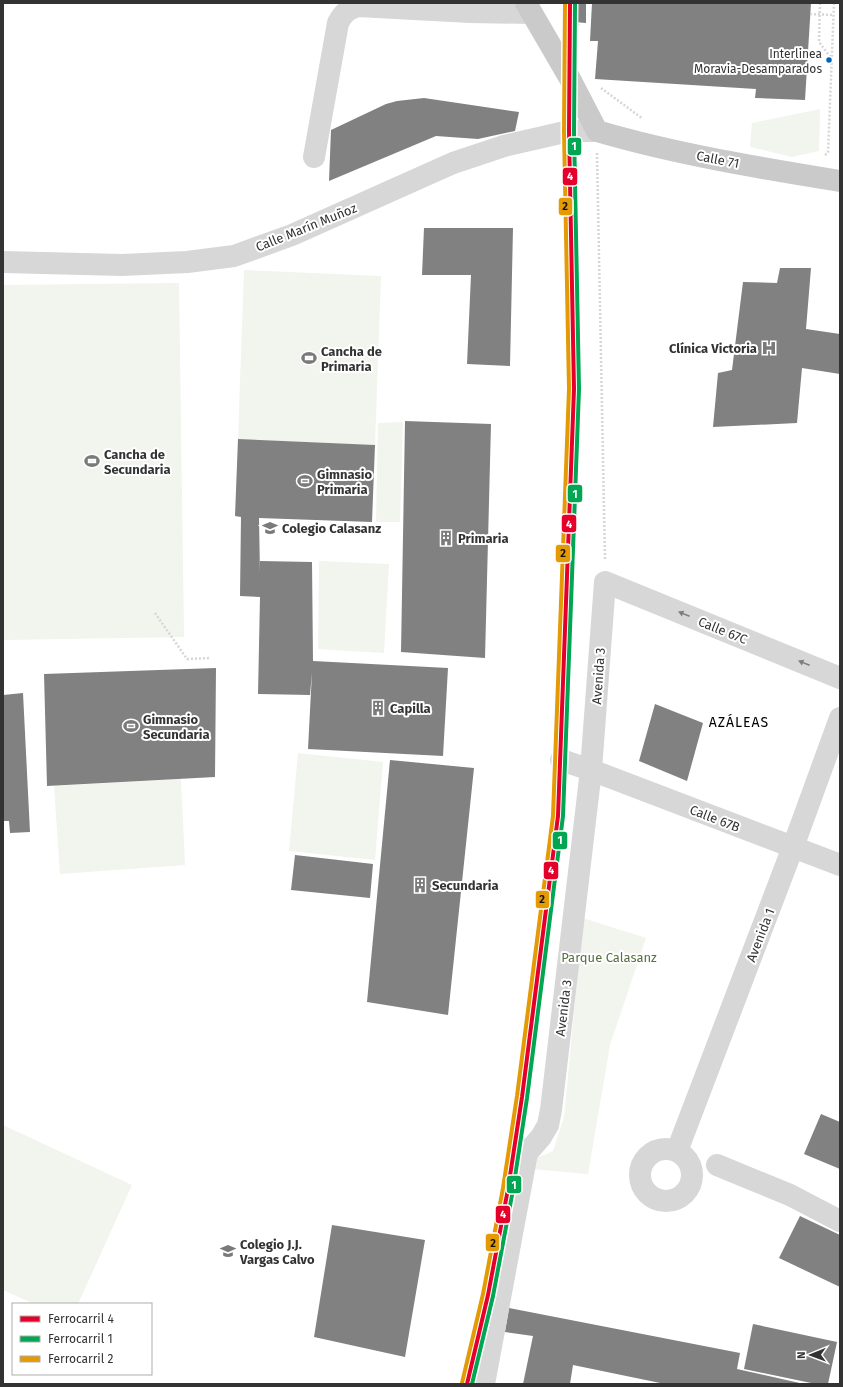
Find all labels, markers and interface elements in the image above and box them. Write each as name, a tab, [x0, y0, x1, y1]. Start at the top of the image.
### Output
place label: Interlinea Moravia-Desamparados	[694, 47, 822, 76]
marker: Interlinea Moravia-Desamparados	[824, 55, 834, 65]
line badge: 1	[567, 137, 582, 156]
text: 1	[571, 140, 577, 153]
street label: Calle 71	[695, 148, 741, 171]
line badge: 4	[562, 167, 578, 186]
text: 4	[567, 170, 573, 183]
line badge: 2	[558, 197, 573, 216]
street label: Calle Marín Muñoz	[253, 200, 359, 255]
text: 2	[562, 200, 568, 213]
hospital icon: Clínica Victoria	[760, 339, 778, 357]
place label: Clínica Victoria	[669, 341, 757, 356]
place label: Cancha de Primaria	[321, 344, 382, 374]
sports icon: Cancha de Primaria	[300, 349, 318, 367]
place label: Cancha de Secundaria	[104, 447, 171, 477]
sports icon: Cancha de Secundaria	[83, 452, 101, 470]
place label: Gimnasio Primaria	[317, 467, 372, 497]
sports icon: Gimnasio Primaria	[296, 472, 314, 490]
line badge: 1	[567, 484, 583, 503]
text: 1	[572, 488, 578, 501]
line badge: 4	[561, 514, 577, 533]
text: 4	[566, 518, 572, 531]
school or university icon: Colegio Calasanz	[261, 519, 279, 537]
place label: Colegio Calasanz	[282, 521, 381, 536]
building icon: Primaria	[437, 529, 455, 547]
place label: Primaria	[458, 531, 509, 546]
line badge: 2	[555, 544, 571, 563]
text: 2	[560, 547, 566, 560]
one-way arrow	[677, 611, 689, 617]
street label: Calle 67C	[696, 614, 750, 647]
street label: Avenida 3	[589, 647, 608, 705]
one-way arrow	[797, 660, 809, 666]
building icon: Capilla	[369, 699, 387, 717]
place label: Capilla	[390, 701, 431, 716]
place label: Gimnasio Secundaria	[143, 712, 210, 742]
district label: AZÁLEAS	[709, 713, 769, 731]
sports icon: Gimnasio Secundaria	[122, 717, 140, 735]
street label: Calle 67B	[688, 802, 742, 835]
line badge: 1	[552, 831, 568, 850]
text: 1	[557, 834, 563, 847]
line badge: 4	[543, 861, 559, 880]
text: 4	[548, 864, 554, 877]
building icon: Secundaria	[411, 876, 429, 894]
place label: Secundaria	[432, 878, 499, 893]
line badge: 2	[535, 890, 550, 909]
text: 2	[539, 893, 545, 906]
street label: Avenida 1	[743, 906, 778, 964]
park label: Parque Calasanz	[561, 950, 657, 965]
street label: Avenida 3	[553, 979, 574, 1037]
line badge: 1	[506, 1175, 522, 1194]
text: 1	[511, 1179, 517, 1192]
line badge: 4	[495, 1205, 511, 1224]
text: 4	[500, 1208, 506, 1221]
line badge: 2	[485, 1233, 500, 1252]
place label: Colegio J.J. Vargas Calvo	[239, 1237, 315, 1267]
text: 2	[490, 1237, 496, 1250]
school or university icon: Colegio J.J. Vargas Calvo	[219, 1242, 237, 1260]
legend	[12, 1303, 152, 1375]
text: Ferrocarril 4	[48, 1312, 114, 1326]
text: Ferrocarril 1	[48, 1332, 113, 1346]
north arrow	[791, 1335, 831, 1375]
text: N	[795, 1351, 808, 1359]
text: Ferrocarril 2	[48, 1352, 113, 1366]

